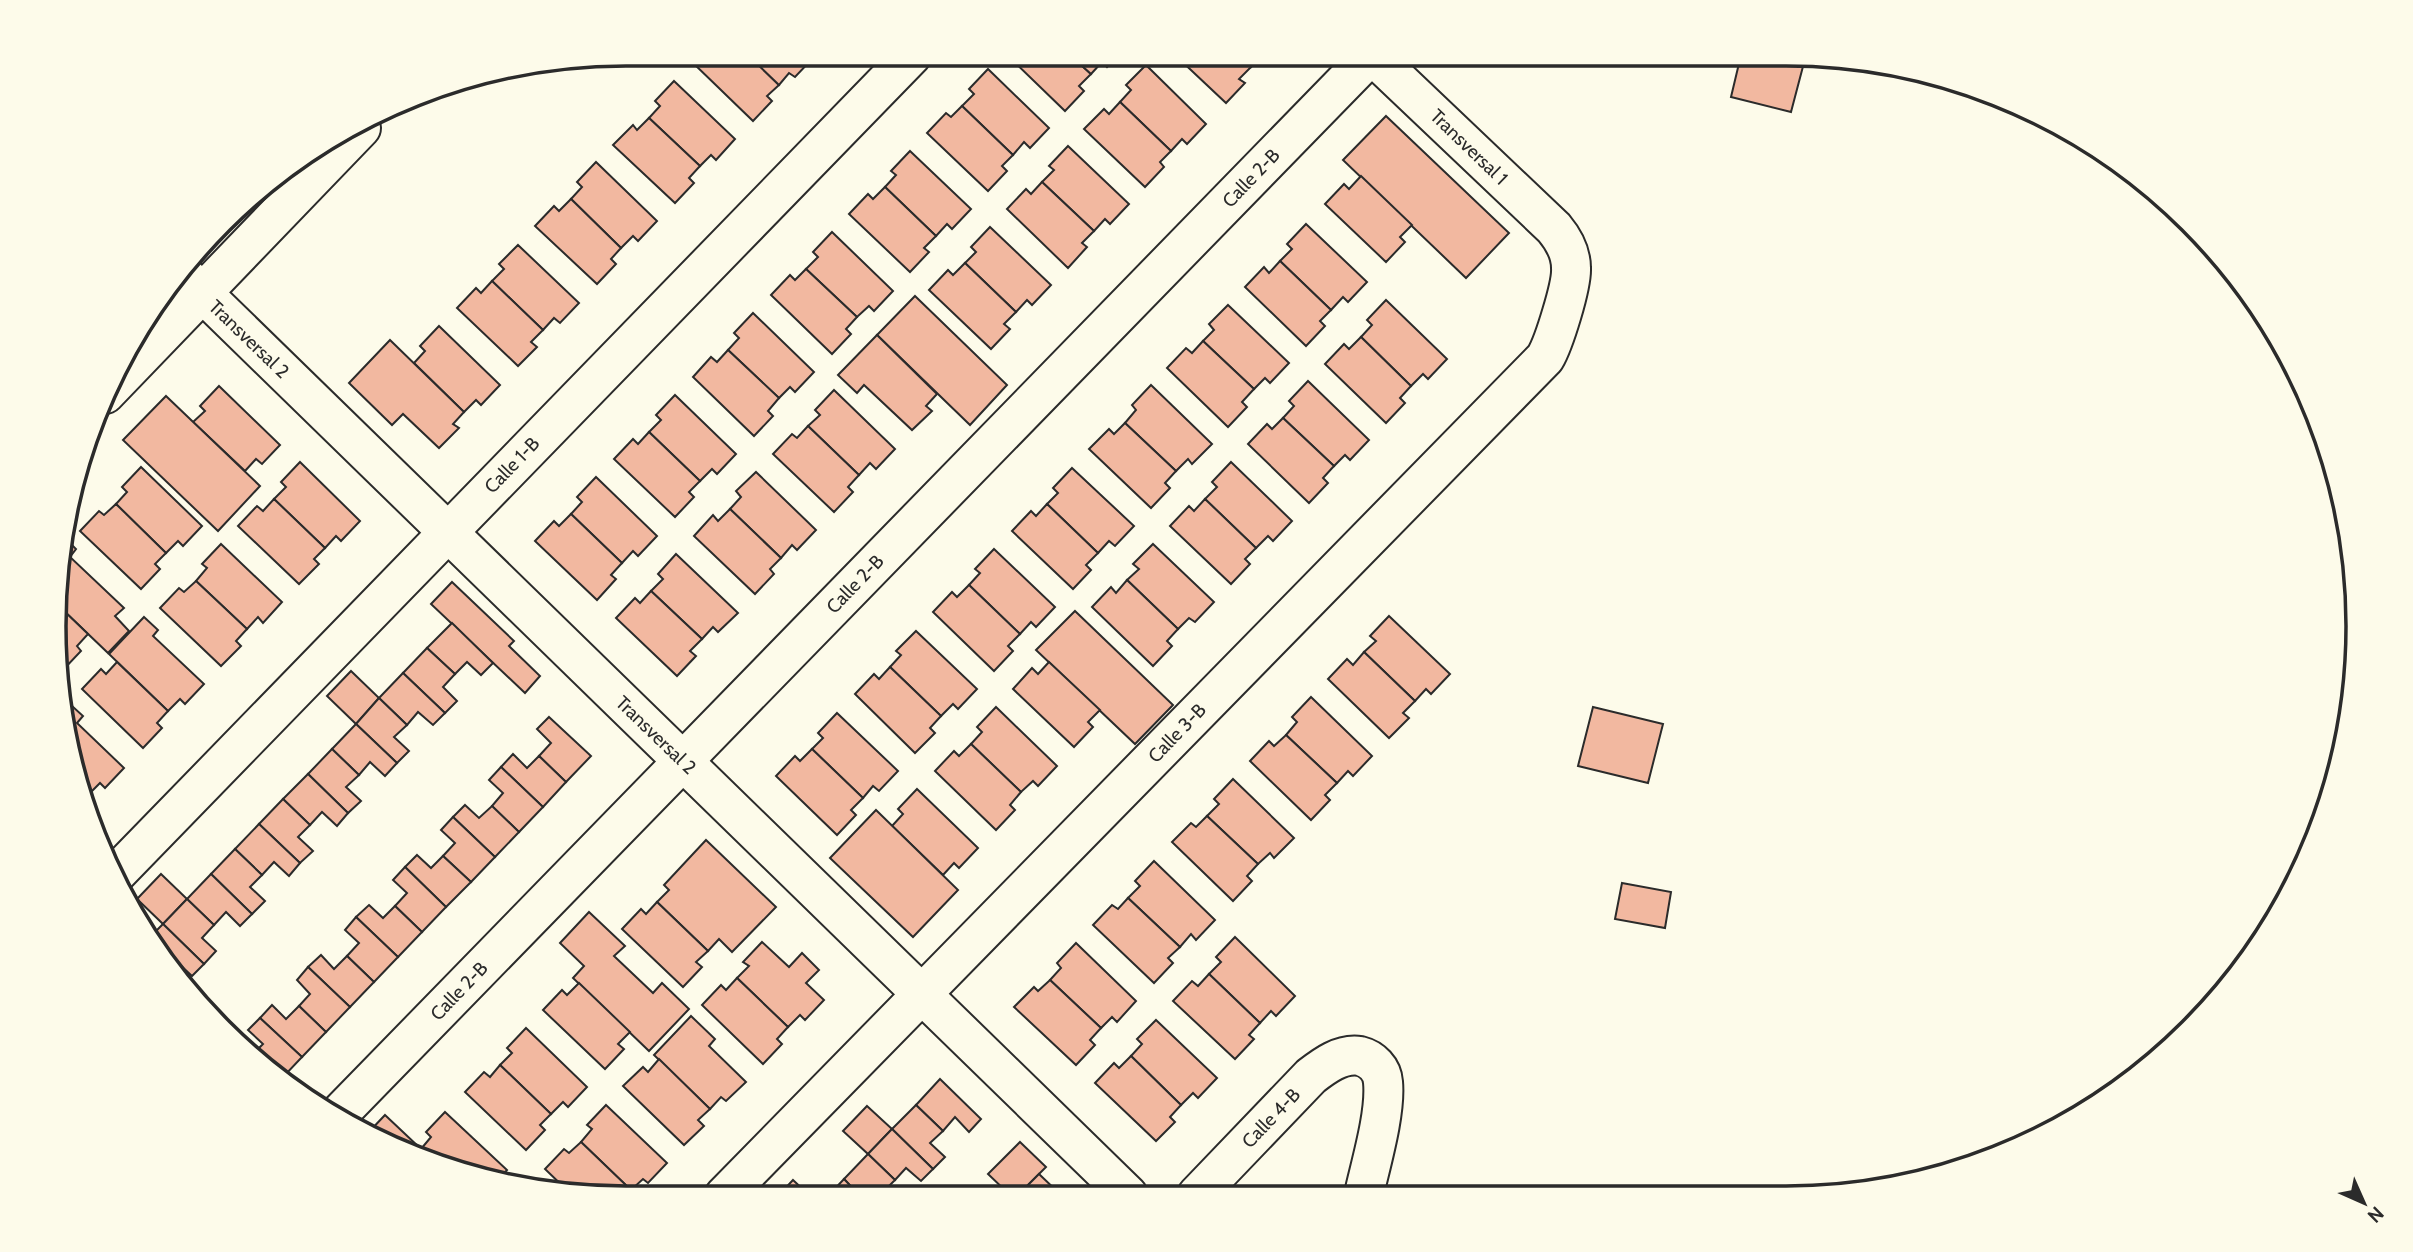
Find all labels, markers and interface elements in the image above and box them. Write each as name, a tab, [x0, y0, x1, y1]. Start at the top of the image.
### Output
street label: Transversal 1	[1425, 104, 1513, 190]
street label: Calle 2-B	[1217, 144, 1285, 212]
street label: Transversal 2	[204, 295, 294, 383]
street label: Calle 1-B	[480, 432, 544, 498]
street label: Calle 2-B	[821, 550, 889, 618]
street label: Transversal 2	[611, 691, 701, 779]
street label: Calle 3-B	[1143, 699, 1211, 767]
street label: Calle 2-B	[425, 957, 493, 1025]
street label: Calle 4-B	[1237, 1083, 1305, 1153]
north arrow	[2329, 1168, 2399, 1238]
text: N	[2363, 1202, 2389, 1228]

